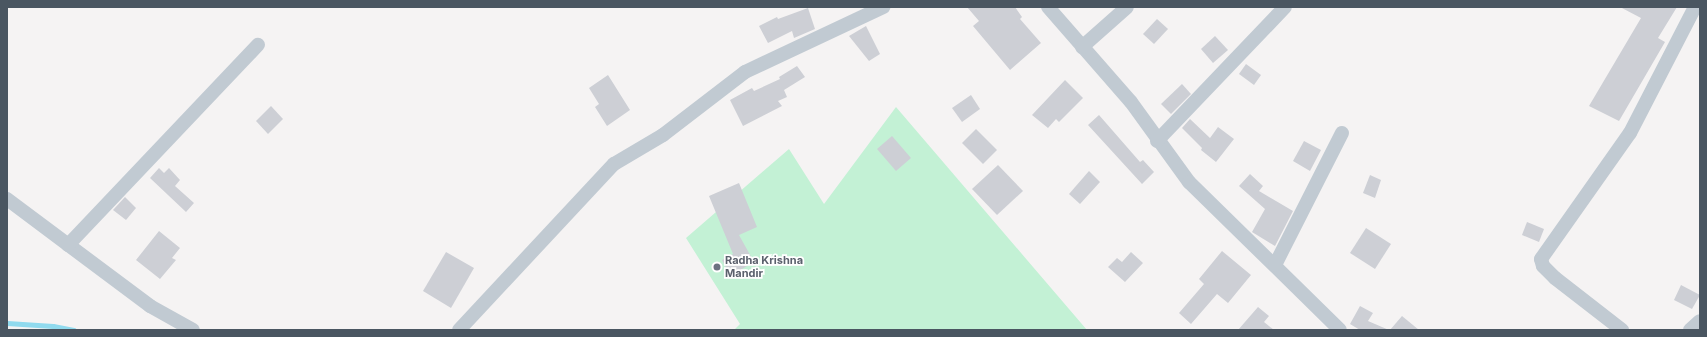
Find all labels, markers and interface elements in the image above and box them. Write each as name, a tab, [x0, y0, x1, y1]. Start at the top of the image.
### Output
place label: Radha Krishna Mandir	[725, 254, 803, 280]
marker: Radha Krishna Mandir	[712, 262, 722, 272]

